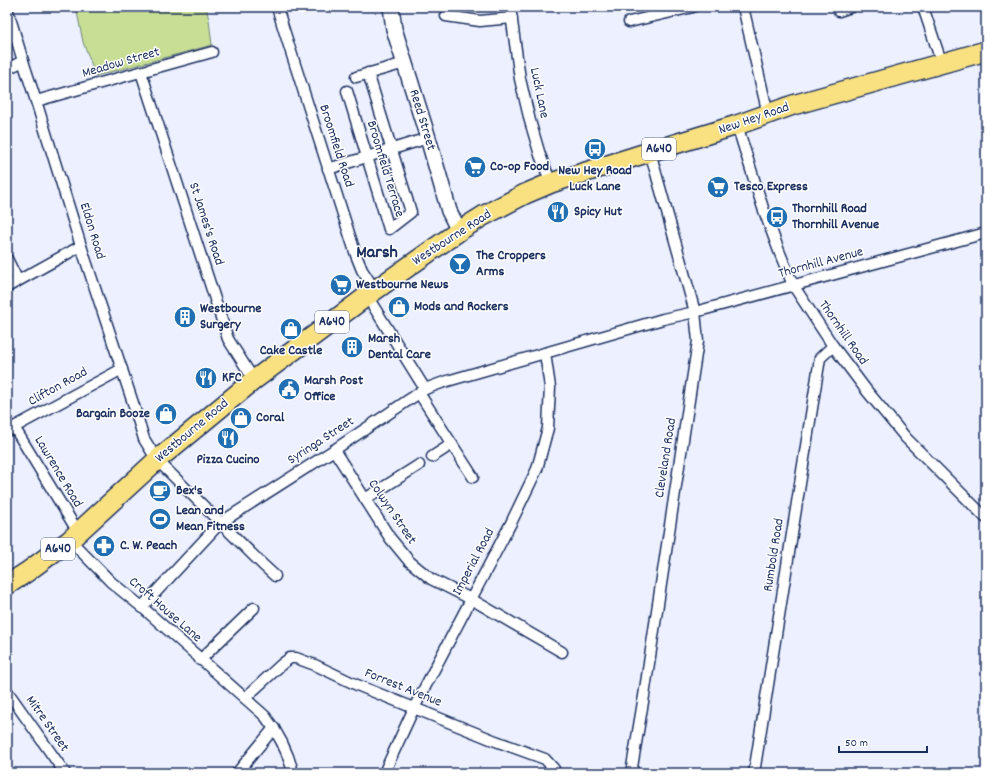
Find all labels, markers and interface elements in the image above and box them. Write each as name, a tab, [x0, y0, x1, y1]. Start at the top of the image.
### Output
street label: Meadow Street	[80, 42, 162, 84]
street label: Luck Lane	[524, 66, 554, 120]
street label: Reed Street	[403, 87, 441, 153]
street label: New Hey Road	[716, 98, 792, 140]
street label: Broomfield Road	[313, 102, 359, 190]
street label: Broomfield Terrace	[361, 118, 409, 220]
bus stop icon: New Hey Road Luck Lane	[582, 136, 608, 162]
road number: A640	[642, 138, 676, 160]
supermarket icon: Co-op Food	[462, 154, 488, 180]
place label: Co-op Food	[490, 157, 550, 177]
place label: New Hey Road Luck Lane	[558, 161, 632, 197]
supermarket icon: Tesco Express	[705, 174, 731, 200]
place label: Tesco Express	[734, 177, 808, 197]
street label: St James's Road	[183, 180, 229, 268]
restaurant icon: Spicy Hut	[545, 199, 571, 225]
place label: Thornhill Road Thornhill Avenue	[792, 199, 879, 235]
street label: Eldon Road	[74, 200, 110, 262]
place label: Spicy Hut	[574, 202, 623, 222]
bus stop icon: Thornhill Road Thornhill Avenue	[764, 204, 790, 230]
street label: Westbourne Road	[408, 205, 496, 271]
district label: Marsh	[356, 241, 398, 266]
street label: Thornhill Avenue	[776, 242, 866, 284]
place label: The Croppers Arms	[476, 246, 546, 282]
bar icon: The Croppers Arms	[447, 251, 473, 277]
supermarket icon: Westbourne News	[328, 272, 354, 298]
place label: Westbourne News	[356, 275, 449, 295]
shop icon: Mods and Rockers	[386, 294, 412, 320]
place label: Mods and Rockers	[414, 297, 509, 317]
street label: Thornhill Road	[813, 297, 873, 369]
place label: Westbourne Surgery	[200, 299, 261, 335]
building icon: Westbourne Surgery	[172, 304, 198, 330]
road number: A640	[315, 311, 349, 333]
shop icon: Cake Castle	[278, 316, 304, 342]
place label: Marsh Dental Care	[368, 329, 431, 365]
building icon: Marsh Dental Care	[339, 334, 365, 360]
place label: Cake Castle	[260, 341, 322, 361]
street label: Clifton Road	[25, 362, 91, 412]
restaurant icon: KFC	[193, 365, 219, 391]
place label: KFC	[222, 368, 242, 388]
place label: Marsh Post Office	[304, 371, 364, 407]
public building icon: Marsh Post Office	[276, 376, 302, 402]
street label: Westbourne Road	[151, 394, 233, 468]
shop icon: Bargain Booze	[153, 401, 179, 427]
place label: Bargain Booze	[76, 404, 150, 424]
shop icon: Coral	[228, 405, 254, 431]
place label: Coral	[256, 408, 285, 428]
street label: Syringa Street	[284, 412, 358, 470]
street label: Cleveland Road	[650, 417, 682, 499]
restaurant icon: Pizza Cucino	[215, 425, 241, 451]
street label: Lawrence Road	[29, 432, 87, 512]
place label: Pizza Cucino	[196, 450, 260, 470]
street label: Colwyn Street	[363, 475, 421, 549]
cafe icon: Bex's	[147, 478, 173, 504]
place label: Bex's	[176, 481, 203, 501]
place label: Lean and Mean Fitness	[176, 501, 245, 537]
sports icon: Lean and Mean Fitness	[147, 506, 173, 532]
street label: Rumbold Road	[758, 517, 790, 593]
street label: Imperial Road	[448, 525, 500, 599]
pharmacy icon: C. W. Peach	[91, 533, 117, 559]
place label: C. W. Peach	[120, 536, 178, 556]
road number: A640	[41, 538, 75, 560]
street label: Croft House Lane	[124, 573, 206, 647]
street label: Forrest Avenue	[361, 663, 445, 713]
street label: Mitre Street	[20, 692, 74, 756]
scale bar	[839, 728, 927, 754]
text: 50 m	[845, 735, 868, 752]

